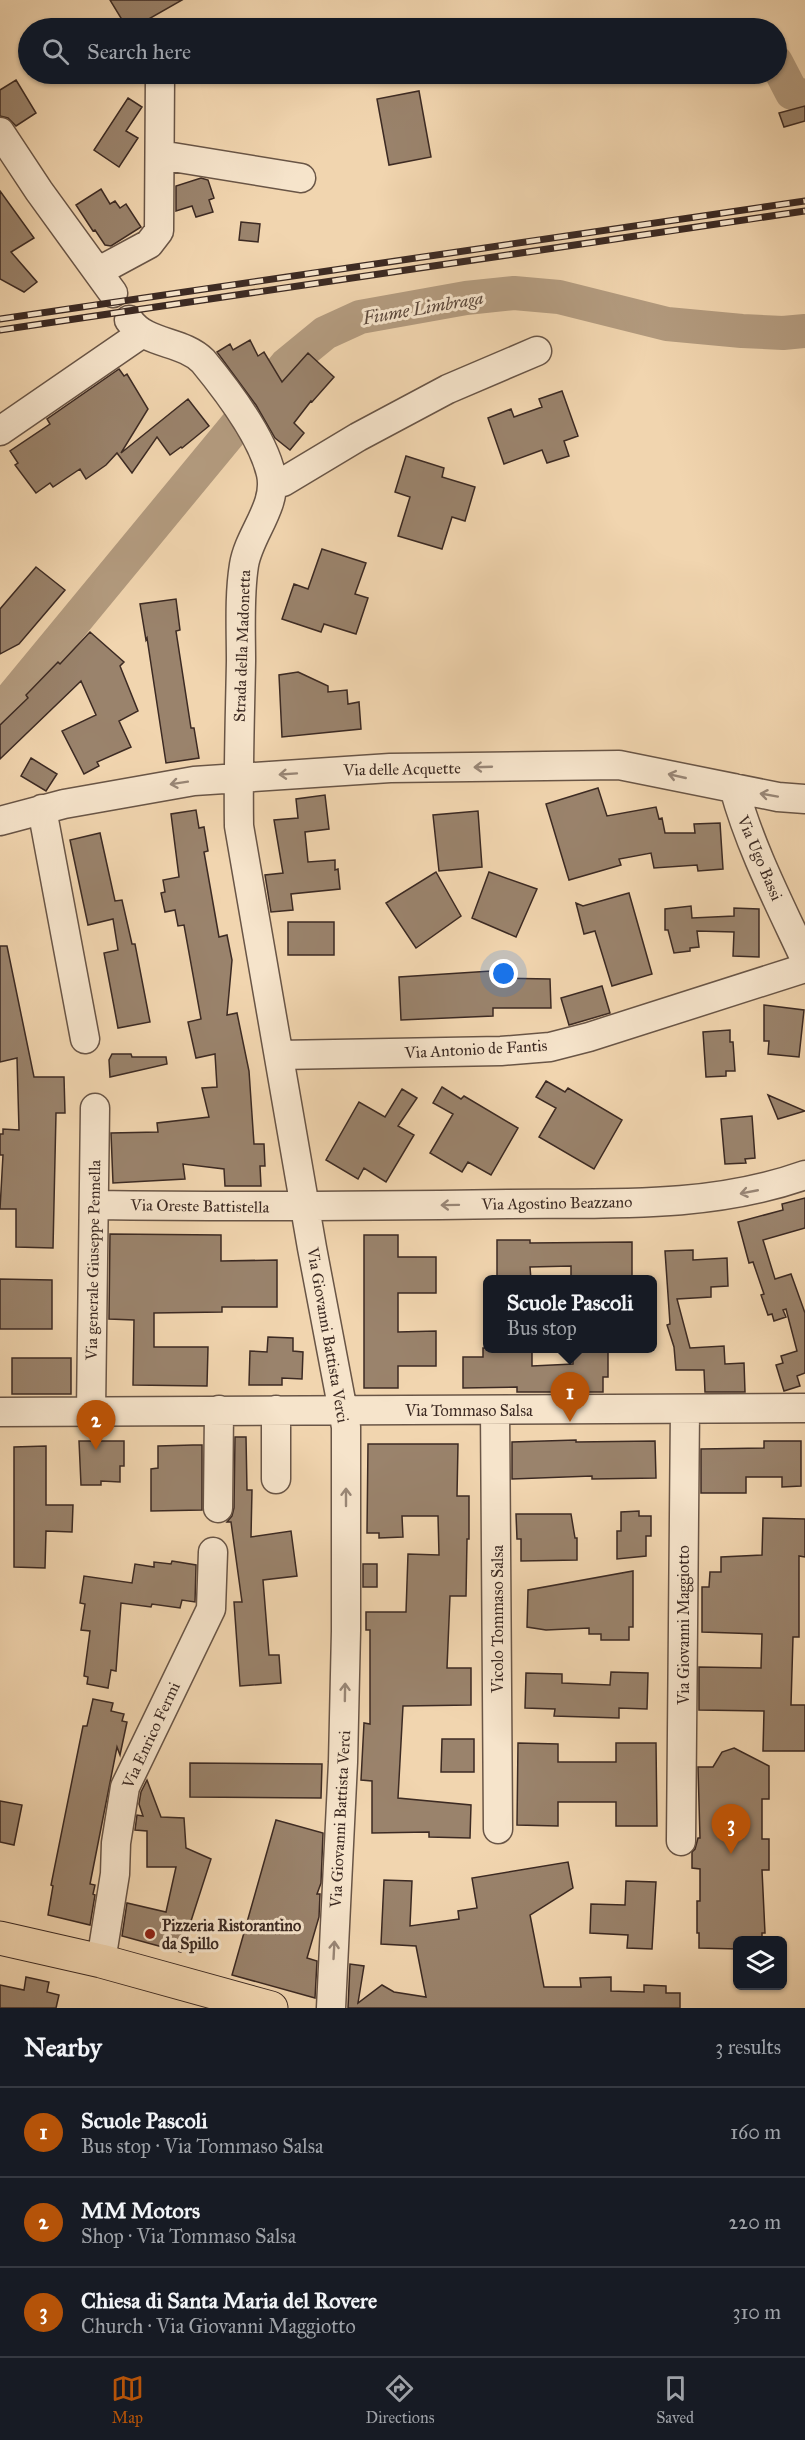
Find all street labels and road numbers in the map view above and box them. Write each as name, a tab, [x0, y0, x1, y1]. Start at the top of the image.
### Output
street label: Strada della Madonetta	[230, 569, 254, 722]
street label: Via delle Acquette	[342, 758, 461, 781]
street label: Via Ugo Bassi	[732, 812, 787, 904]
street label: Via Antonio de Fantis	[403, 1036, 548, 1062]
street label: Via generale Giuseppe Pennella	[82, 1159, 105, 1361]
street label: Via Agostino Beazzano	[480, 1192, 633, 1215]
street label: Via Oreste Battistella	[129, 1195, 270, 1217]
street label: Via Giovanni Battista Verci	[303, 1245, 353, 1425]
street label: Via Tommaso Salsa	[404, 1401, 533, 1420]
street label: Vicolo Tommaso Salsa	[488, 1545, 507, 1694]
street label: Via Giovanni Maggiotto	[674, 1545, 694, 1706]
street label: Via Enrico Fermi	[118, 1678, 184, 1792]
street label: Via Giovanni Battista Verci	[326, 1729, 354, 1909]

